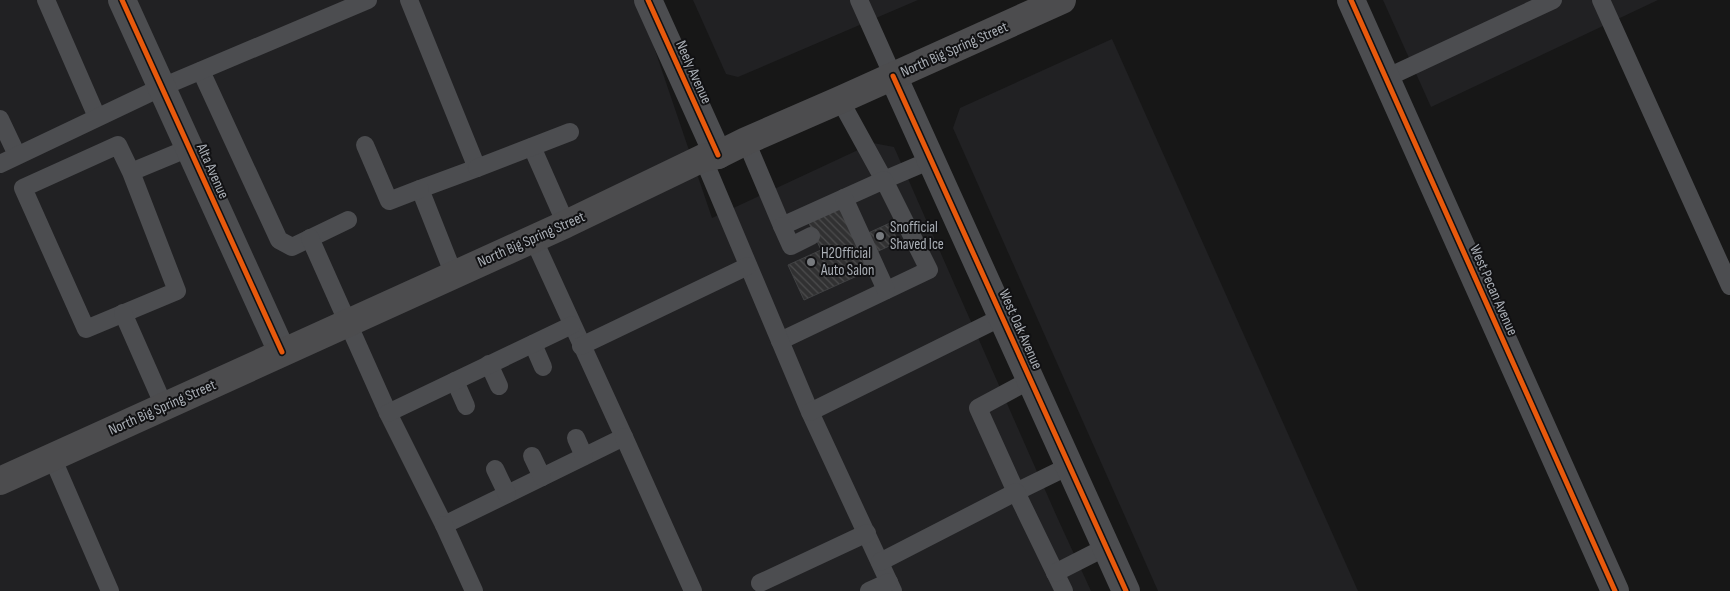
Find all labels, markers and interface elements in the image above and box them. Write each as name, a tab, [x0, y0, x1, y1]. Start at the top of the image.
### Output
street label: North Big Spring Street	[897, 17, 1011, 82]
street label: Neely Avenue	[671, 38, 716, 107]
street label: Alta Avenue	[192, 140, 233, 202]
street label: North Big Spring Street	[474, 207, 588, 272]
place label: Snofficial Shaved Ice	[890, 218, 944, 254]
marker: Snofficial Shaved Ice	[874, 230, 886, 242]
street label: West Pecan Avenue	[1465, 242, 1522, 339]
place label: H2Official Auto Salon	[820, 244, 874, 280]
marker: H2Official Auto Salon	[805, 256, 817, 268]
street label: West Oak Avenue	[994, 286, 1047, 372]
street label: North Big Spring Street	[105, 375, 219, 440]

